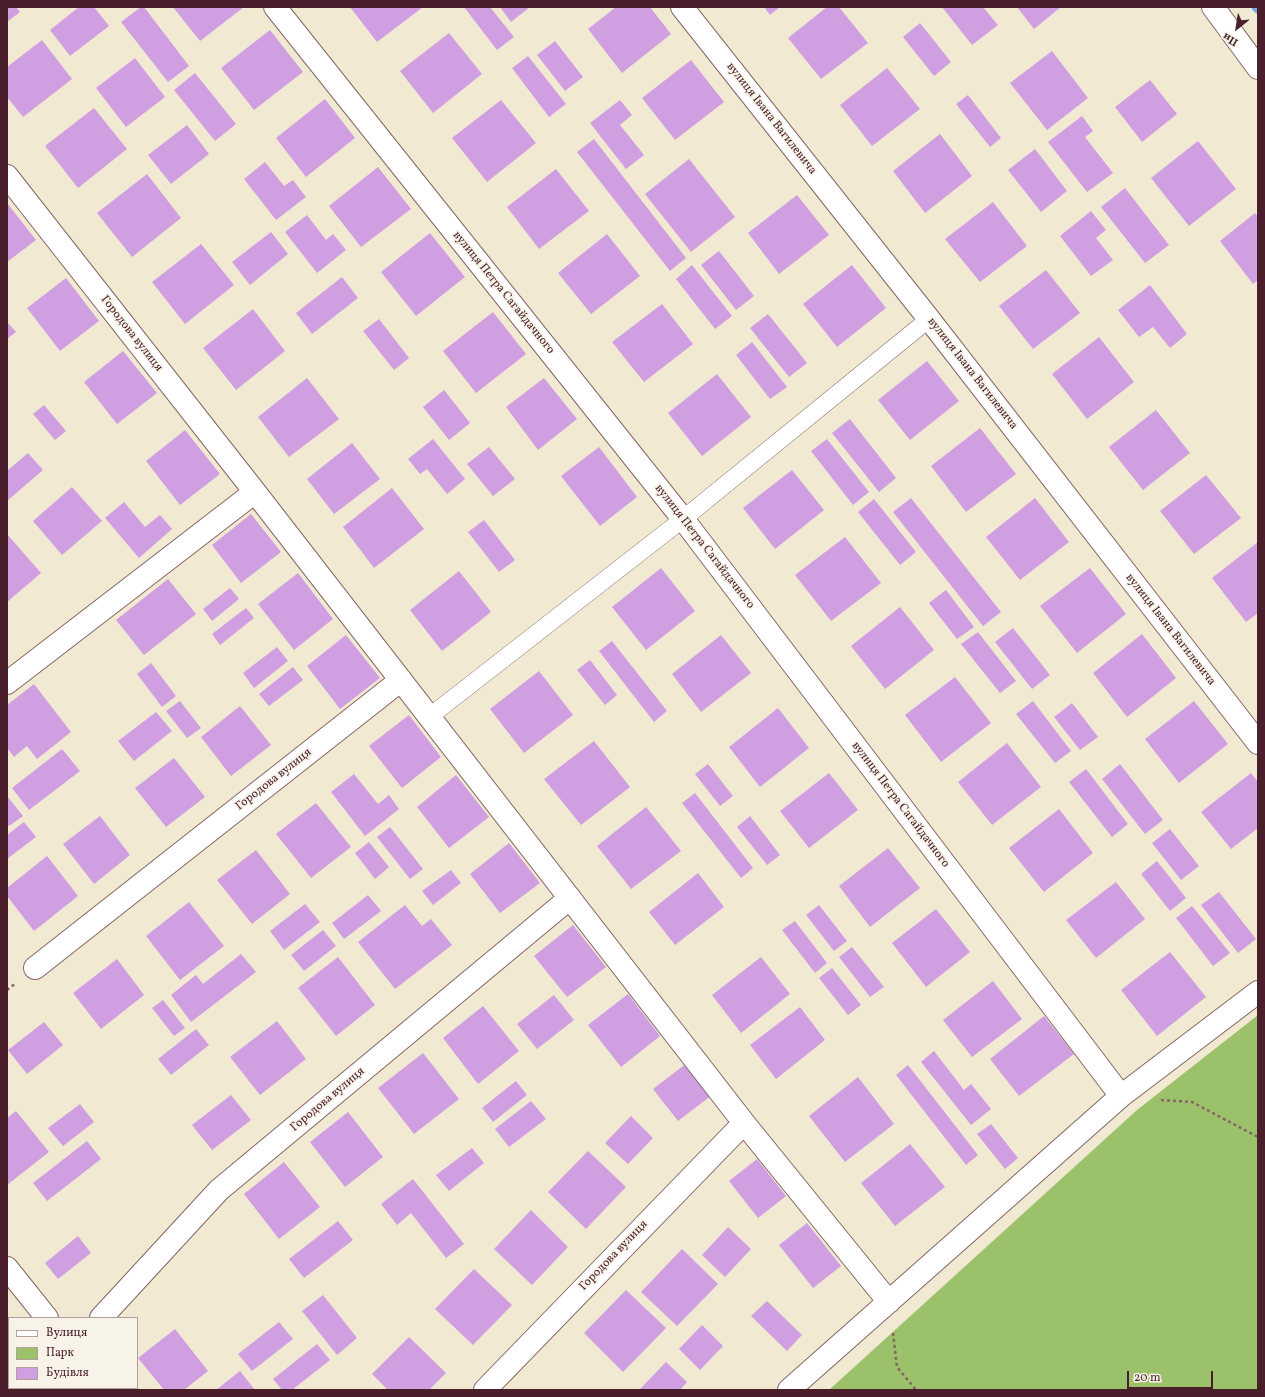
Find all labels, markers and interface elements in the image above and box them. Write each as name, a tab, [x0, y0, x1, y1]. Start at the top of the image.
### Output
north arrow	[1217, 8, 1257, 48]
text: Пн	[1220, 28, 1241, 49]
street label: вулиця Івана Вагилевича	[723, 60, 819, 178]
street label: вулиця Петра Сагайдачного	[449, 229, 557, 357]
street label: Городова вулиця	[97, 293, 165, 375]
street label: вулиця Івана Вагилевича	[924, 315, 1020, 433]
street label: вулиця Петра Сагайдачного	[651, 482, 757, 612]
street label: вулиця Івана Вагилевича	[1122, 571, 1218, 689]
street label: вулиця Петра Сагайдачного	[848, 739, 952, 871]
street label: Городова вулиця	[233, 746, 315, 814]
street label: Городова вулиця	[288, 1065, 368, 1135]
street label: Городова вулиця	[577, 1218, 651, 1294]
legend	[8, 1317, 138, 1389]
text: Вулиця	[46, 1325, 87, 1341]
text: Парк	[46, 1345, 74, 1361]
scale bar	[1129, 1363, 1215, 1389]
text: Будівля	[46, 1365, 89, 1381]
text: 20 m	[1134, 1370, 1161, 1386]

